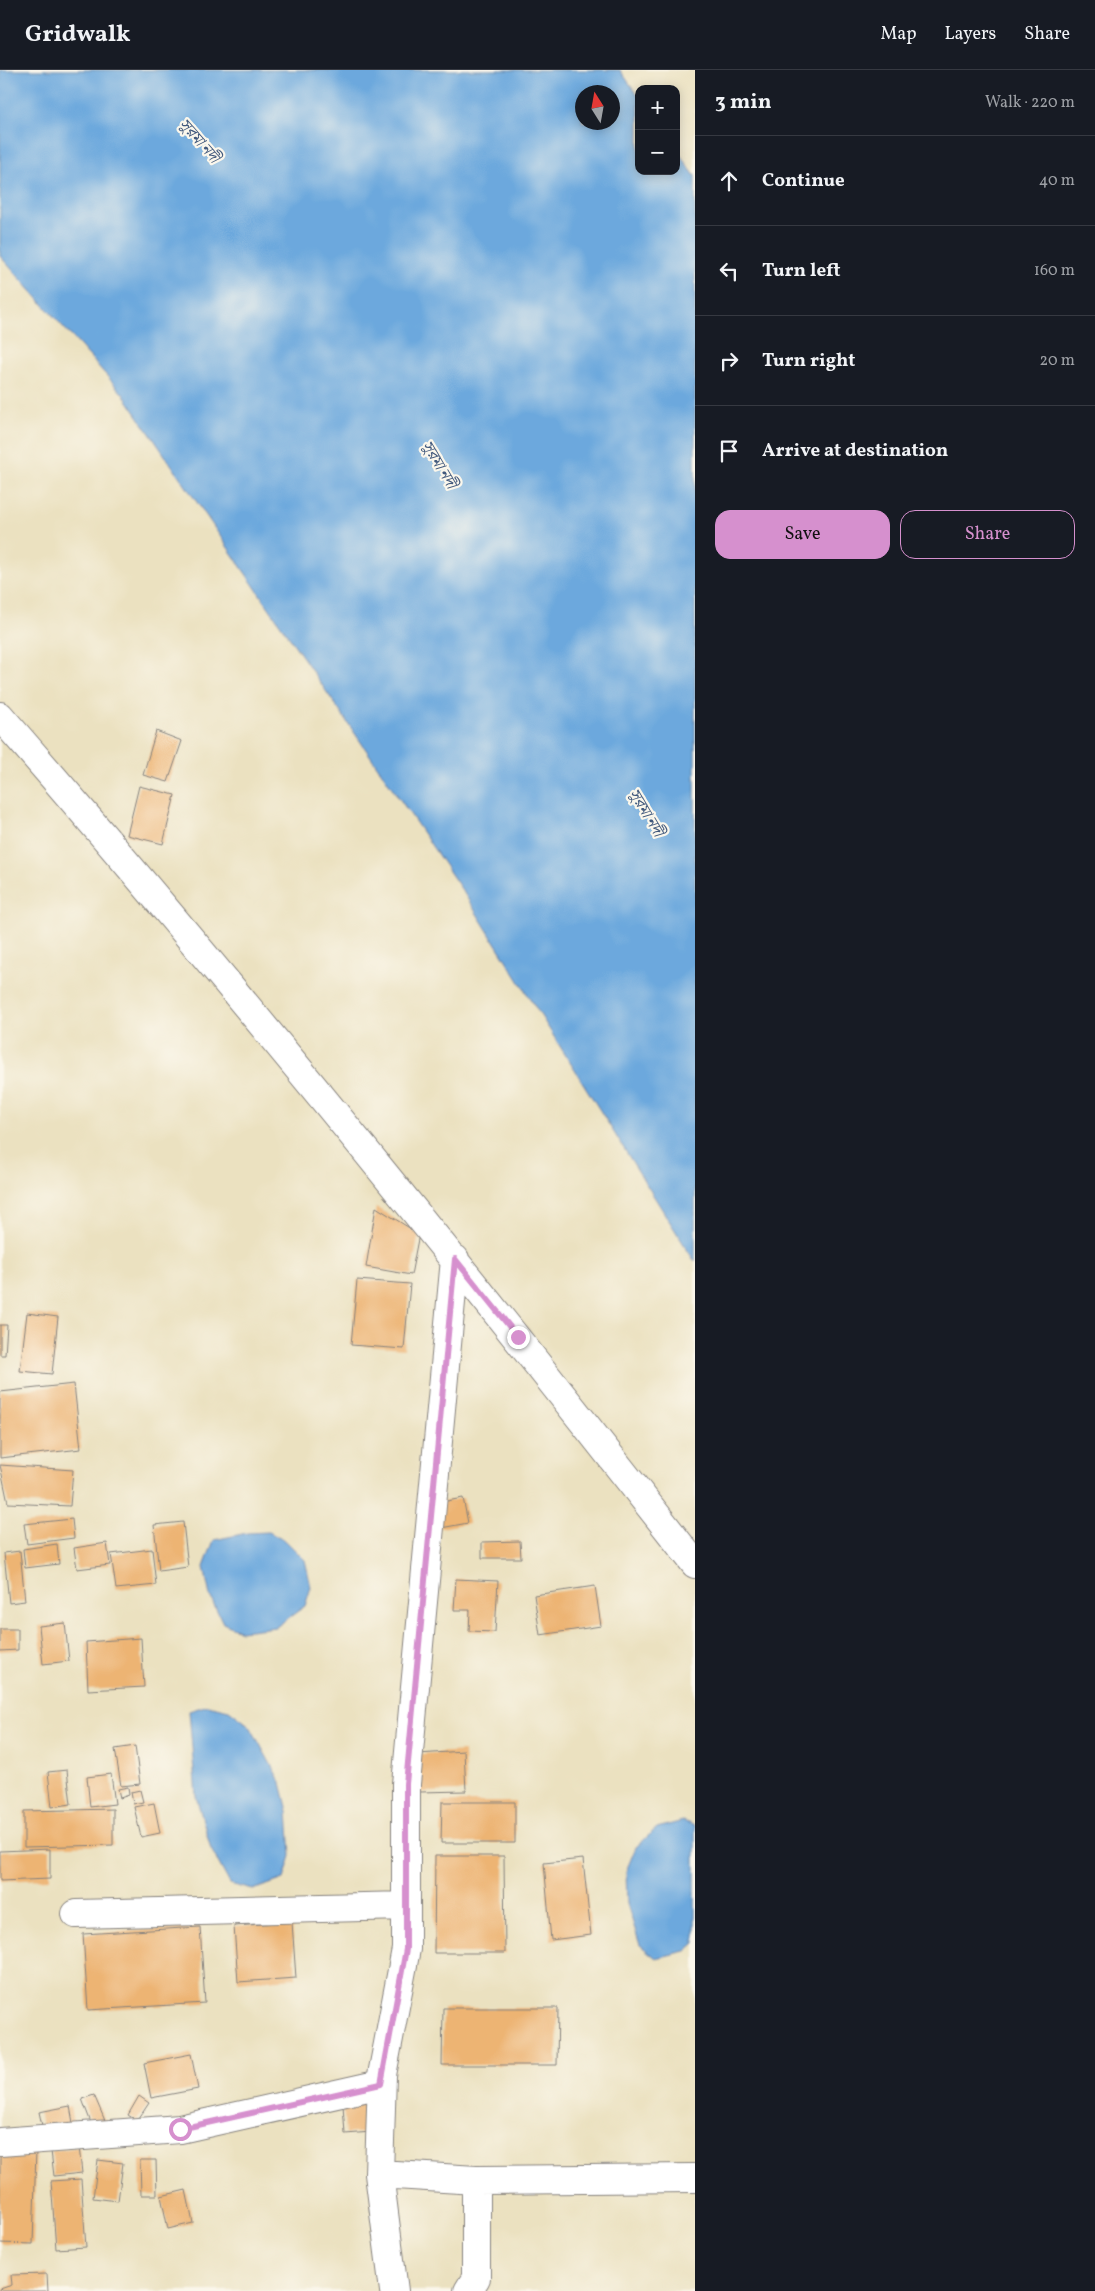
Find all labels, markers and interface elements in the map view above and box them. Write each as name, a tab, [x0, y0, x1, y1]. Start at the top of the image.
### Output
text: Gridwalk	[25, 18, 131, 52]
text: Map	[880, 22, 916, 47]
text: Layers	[944, 22, 996, 47]
text: Share	[1024, 22, 1070, 47]
north arrow	[575, 85, 620, 130]
map controls	[635, 85, 680, 175]
button: +	[635, 85, 680, 130]
text: 3 min	[715, 88, 771, 117]
text: Walk · 220 m	[985, 92, 1075, 114]
water label: সুরমা নদী	[173, 114, 225, 170]
button: −	[635, 130, 680, 175]
icon: ahead	[715, 167, 743, 195]
text: Continue	[762, 168, 845, 194]
text: 40 m	[1039, 170, 1075, 192]
icon: left	[715, 257, 743, 285]
text: Turn left	[762, 258, 841, 284]
text: 160 m	[1034, 260, 1075, 282]
icon: right	[715, 347, 743, 375]
text: Turn right	[762, 348, 855, 374]
text: 20 m	[1040, 350, 1075, 372]
water label: সুরমা নদী	[415, 437, 462, 495]
icon: arrive	[715, 437, 743, 465]
text: Arrive at destination	[762, 438, 948, 464]
button: Save	[715, 510, 890, 559]
button: Share	[900, 510, 1075, 559]
water label: সুরমা নদী	[622, 785, 669, 843]
route end	[507, 1326, 530, 1349]
route start	[169, 2118, 192, 2141]

